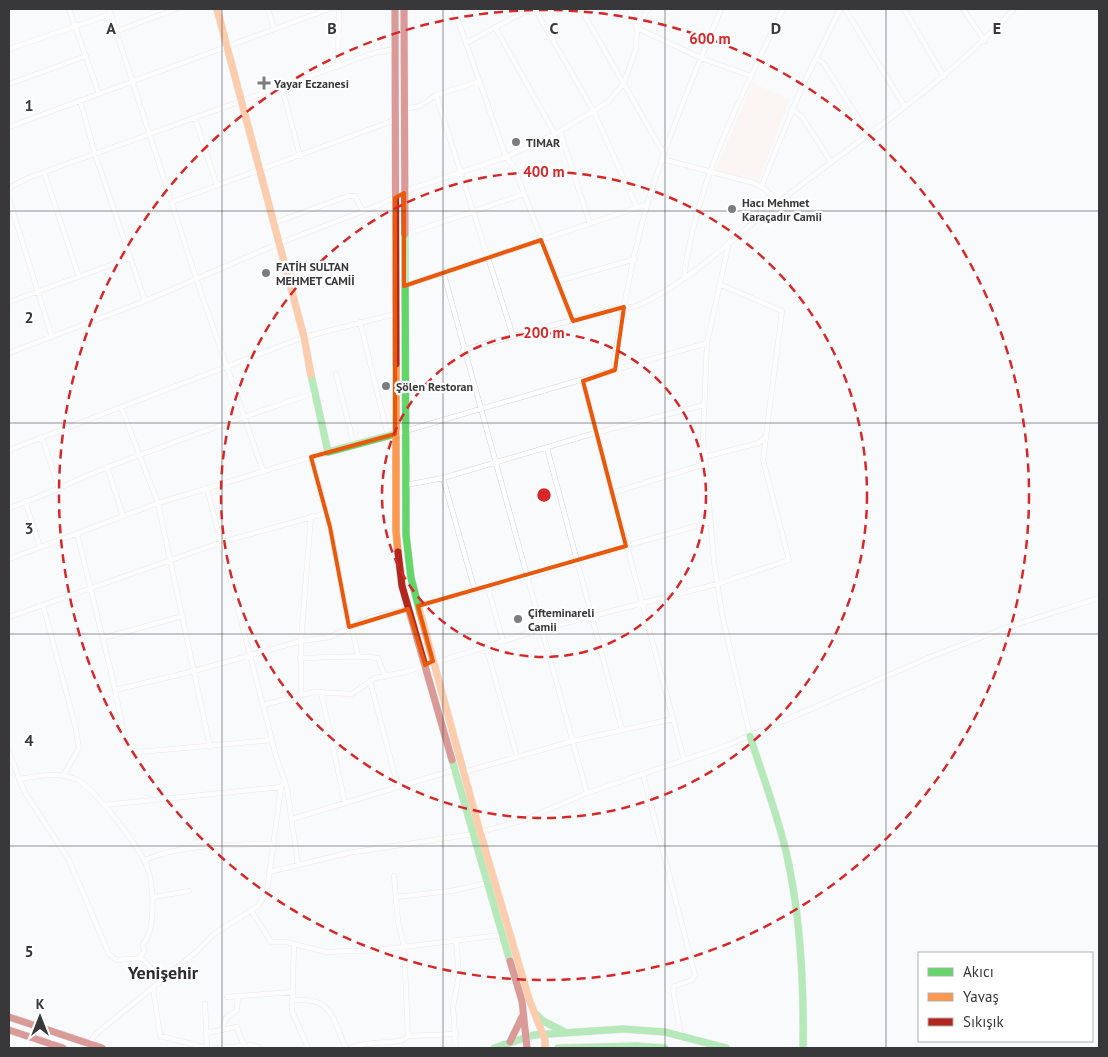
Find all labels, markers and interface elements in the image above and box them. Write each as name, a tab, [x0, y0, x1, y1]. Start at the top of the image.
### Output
text: A	[106, 18, 116, 38]
text: B	[327, 18, 337, 38]
text: C	[550, 18, 559, 38]
text: D	[771, 18, 781, 38]
text: E	[993, 18, 1001, 38]
text: 600 m	[689, 29, 731, 48]
place label: Yayar Eczanesi	[273, 76, 349, 91]
marker: Yayar Eczanesi	[258, 77, 270, 89]
text: 1	[24, 95, 34, 115]
place label: TIMAR	[526, 135, 561, 150]
marker: TIMAR	[510, 136, 522, 148]
text: 400 m	[523, 162, 565, 181]
place label: Hacı Mehmet Karaçadır Camii	[742, 195, 822, 224]
marker: Hacı Mehmet Karaçadır Camii	[726, 203, 738, 215]
place label: FATİH SULTAN MEHMET CAMİİ	[276, 259, 355, 288]
marker: FATİH SULTAN MEHMET CAMİİ	[260, 267, 272, 279]
text: 2	[24, 307, 34, 327]
text: 200 m	[523, 323, 565, 342]
place label: Şölen Restoran	[396, 379, 473, 394]
marker: Şölen Restoran	[380, 380, 392, 392]
centre of rings	[535, 486, 553, 504]
text: 3	[24, 518, 34, 538]
place label: Çifteminareli Camii	[528, 605, 594, 634]
marker: Çifteminareli Camii	[512, 613, 524, 625]
text: 4	[24, 730, 34, 750]
text: 5	[24, 941, 34, 961]
legend	[918, 952, 1093, 1042]
district label: Yenişehir	[127, 961, 199, 984]
text: Akıcı	[963, 962, 994, 981]
text: Yavaş	[963, 987, 999, 1006]
north arrow	[15, 992, 65, 1042]
text: K	[36, 995, 45, 1013]
text: Sıkışık	[963, 1012, 1005, 1031]

